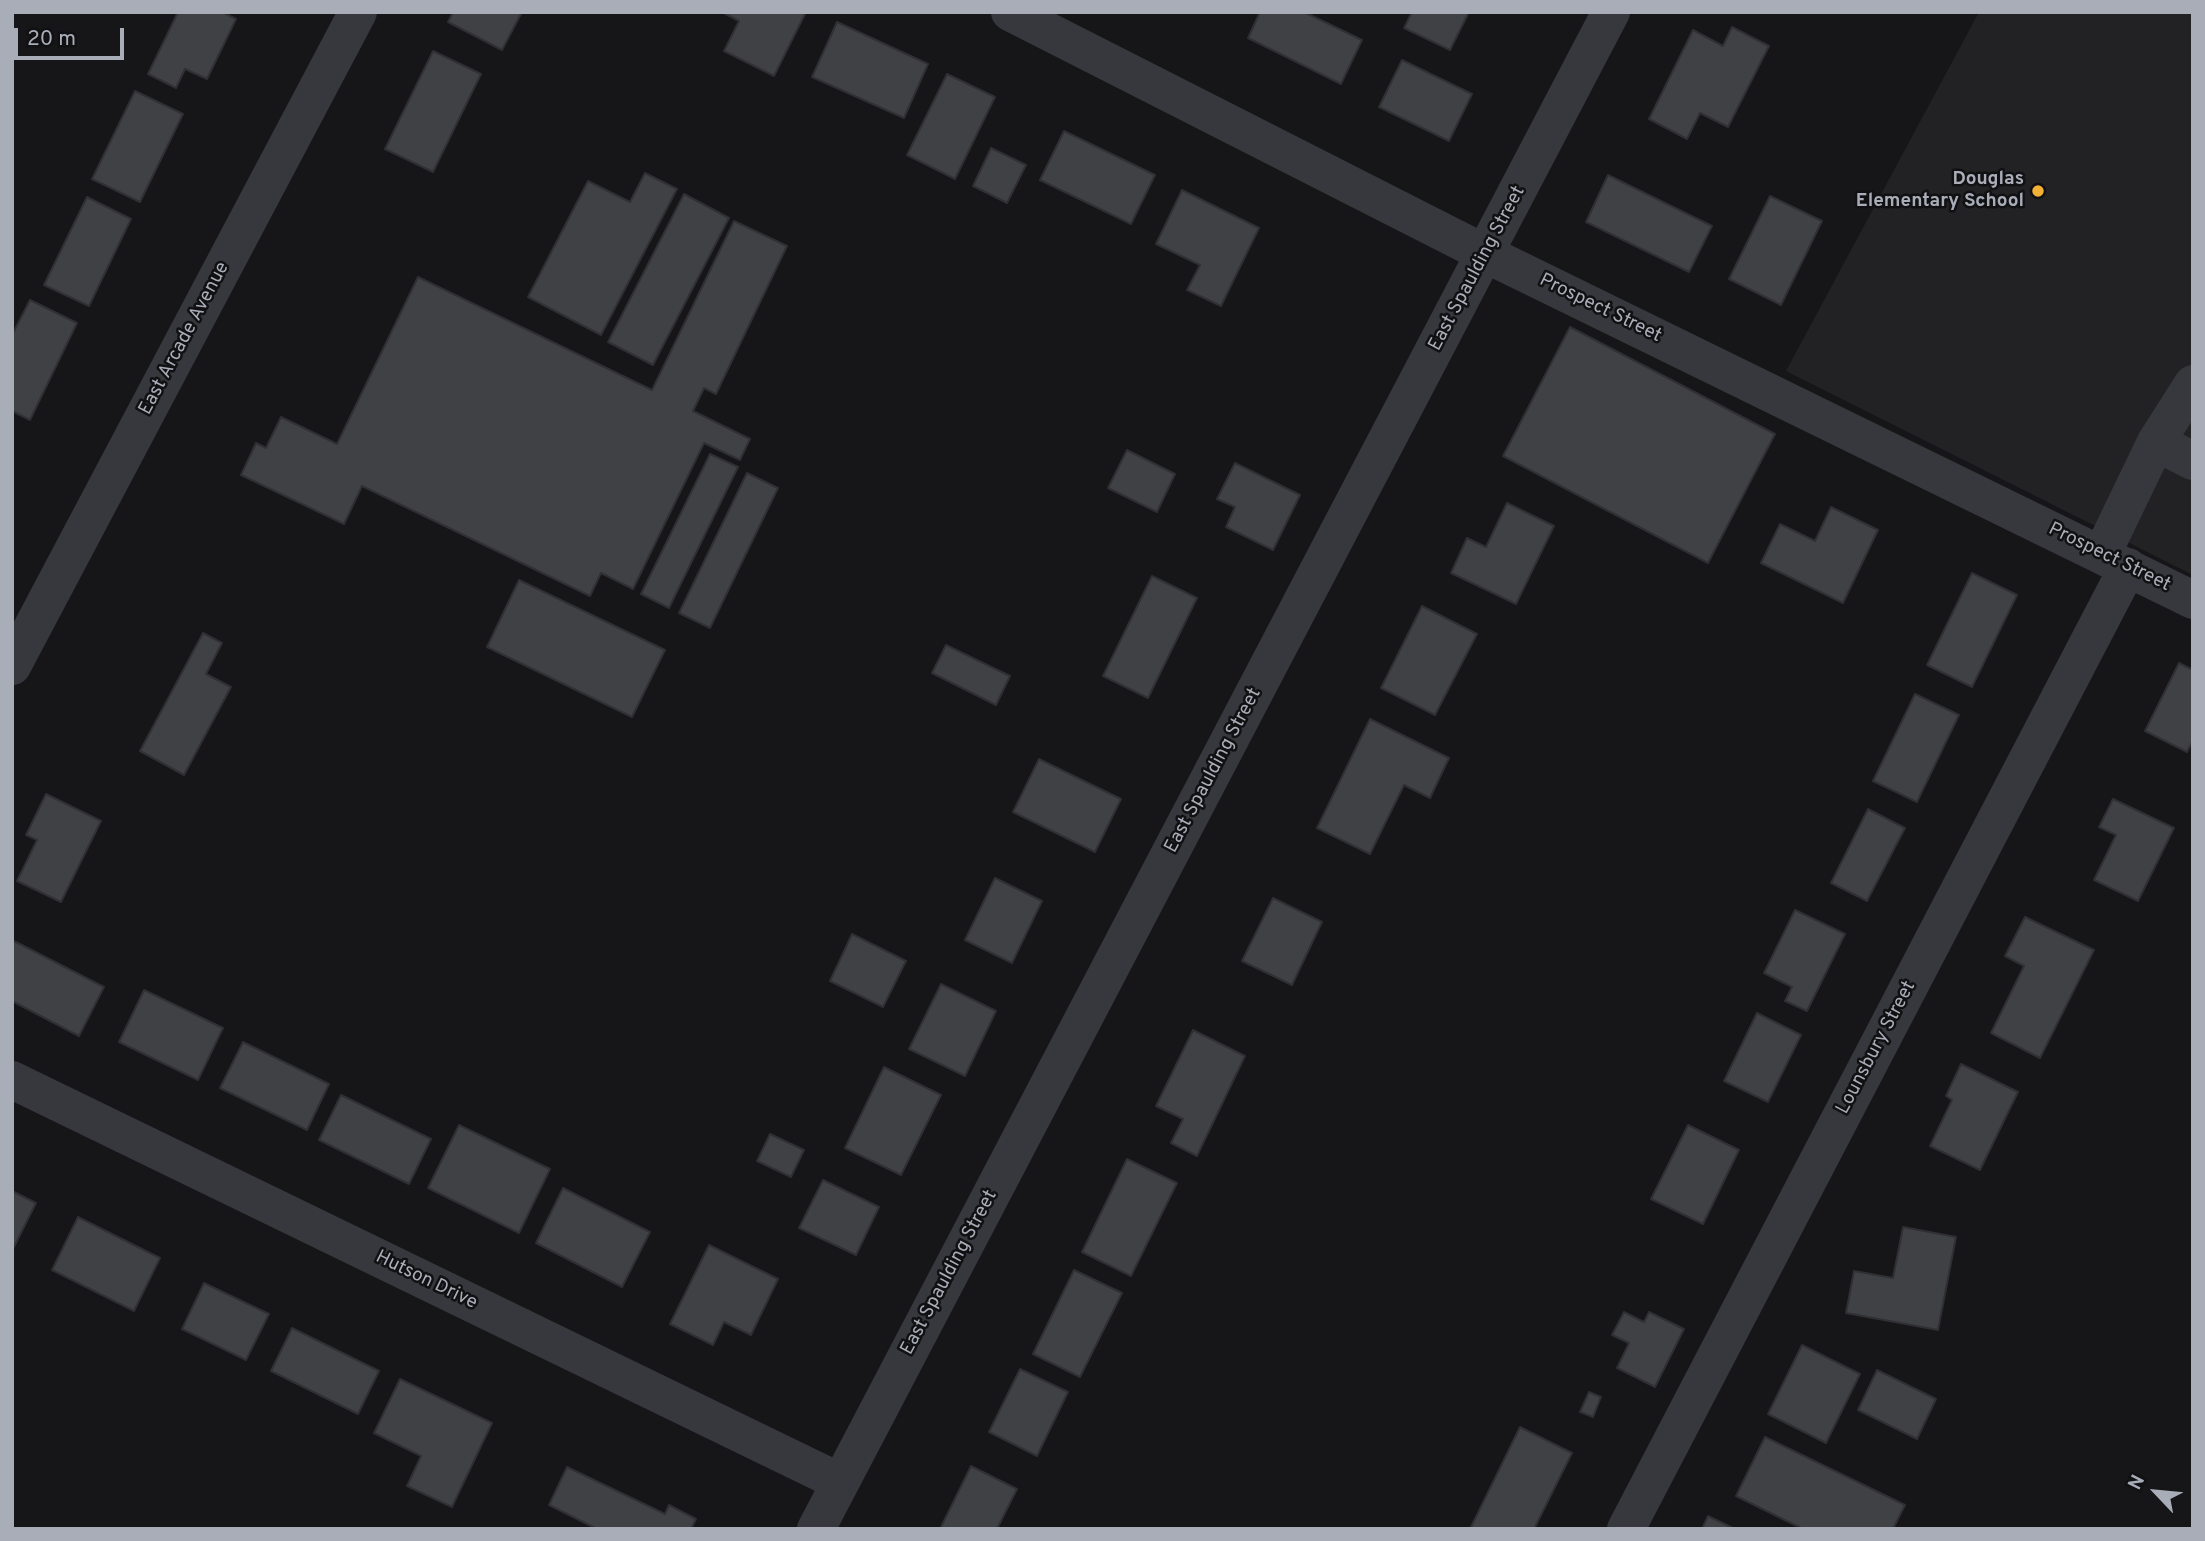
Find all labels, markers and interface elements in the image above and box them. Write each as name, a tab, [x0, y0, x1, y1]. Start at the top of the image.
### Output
scale bar	[18, 14, 128, 58]
text: 20 m	[27, 26, 76, 53]
place label: Douglas Elementary School	[1856, 169, 2024, 213]
street label: East Spaulding Street	[1425, 183, 1531, 355]
marker: Douglas Elementary School	[2030, 183, 2046, 199]
street label: East Arcade Avenue	[135, 259, 235, 419]
street label: Prospect Street	[1535, 270, 1665, 348]
street label: Prospect Street	[2044, 519, 2174, 597]
street label: East Spaulding Street	[1161, 685, 1267, 857]
street label: Lounsbury Street	[1832, 978, 1922, 1118]
street label: East Spaulding Street	[897, 1187, 1003, 1359]
street label: Hutson Drive	[371, 1247, 481, 1315]
north arrow	[2121, 1457, 2191, 1527]
text: N	[2123, 1471, 2151, 1494]

